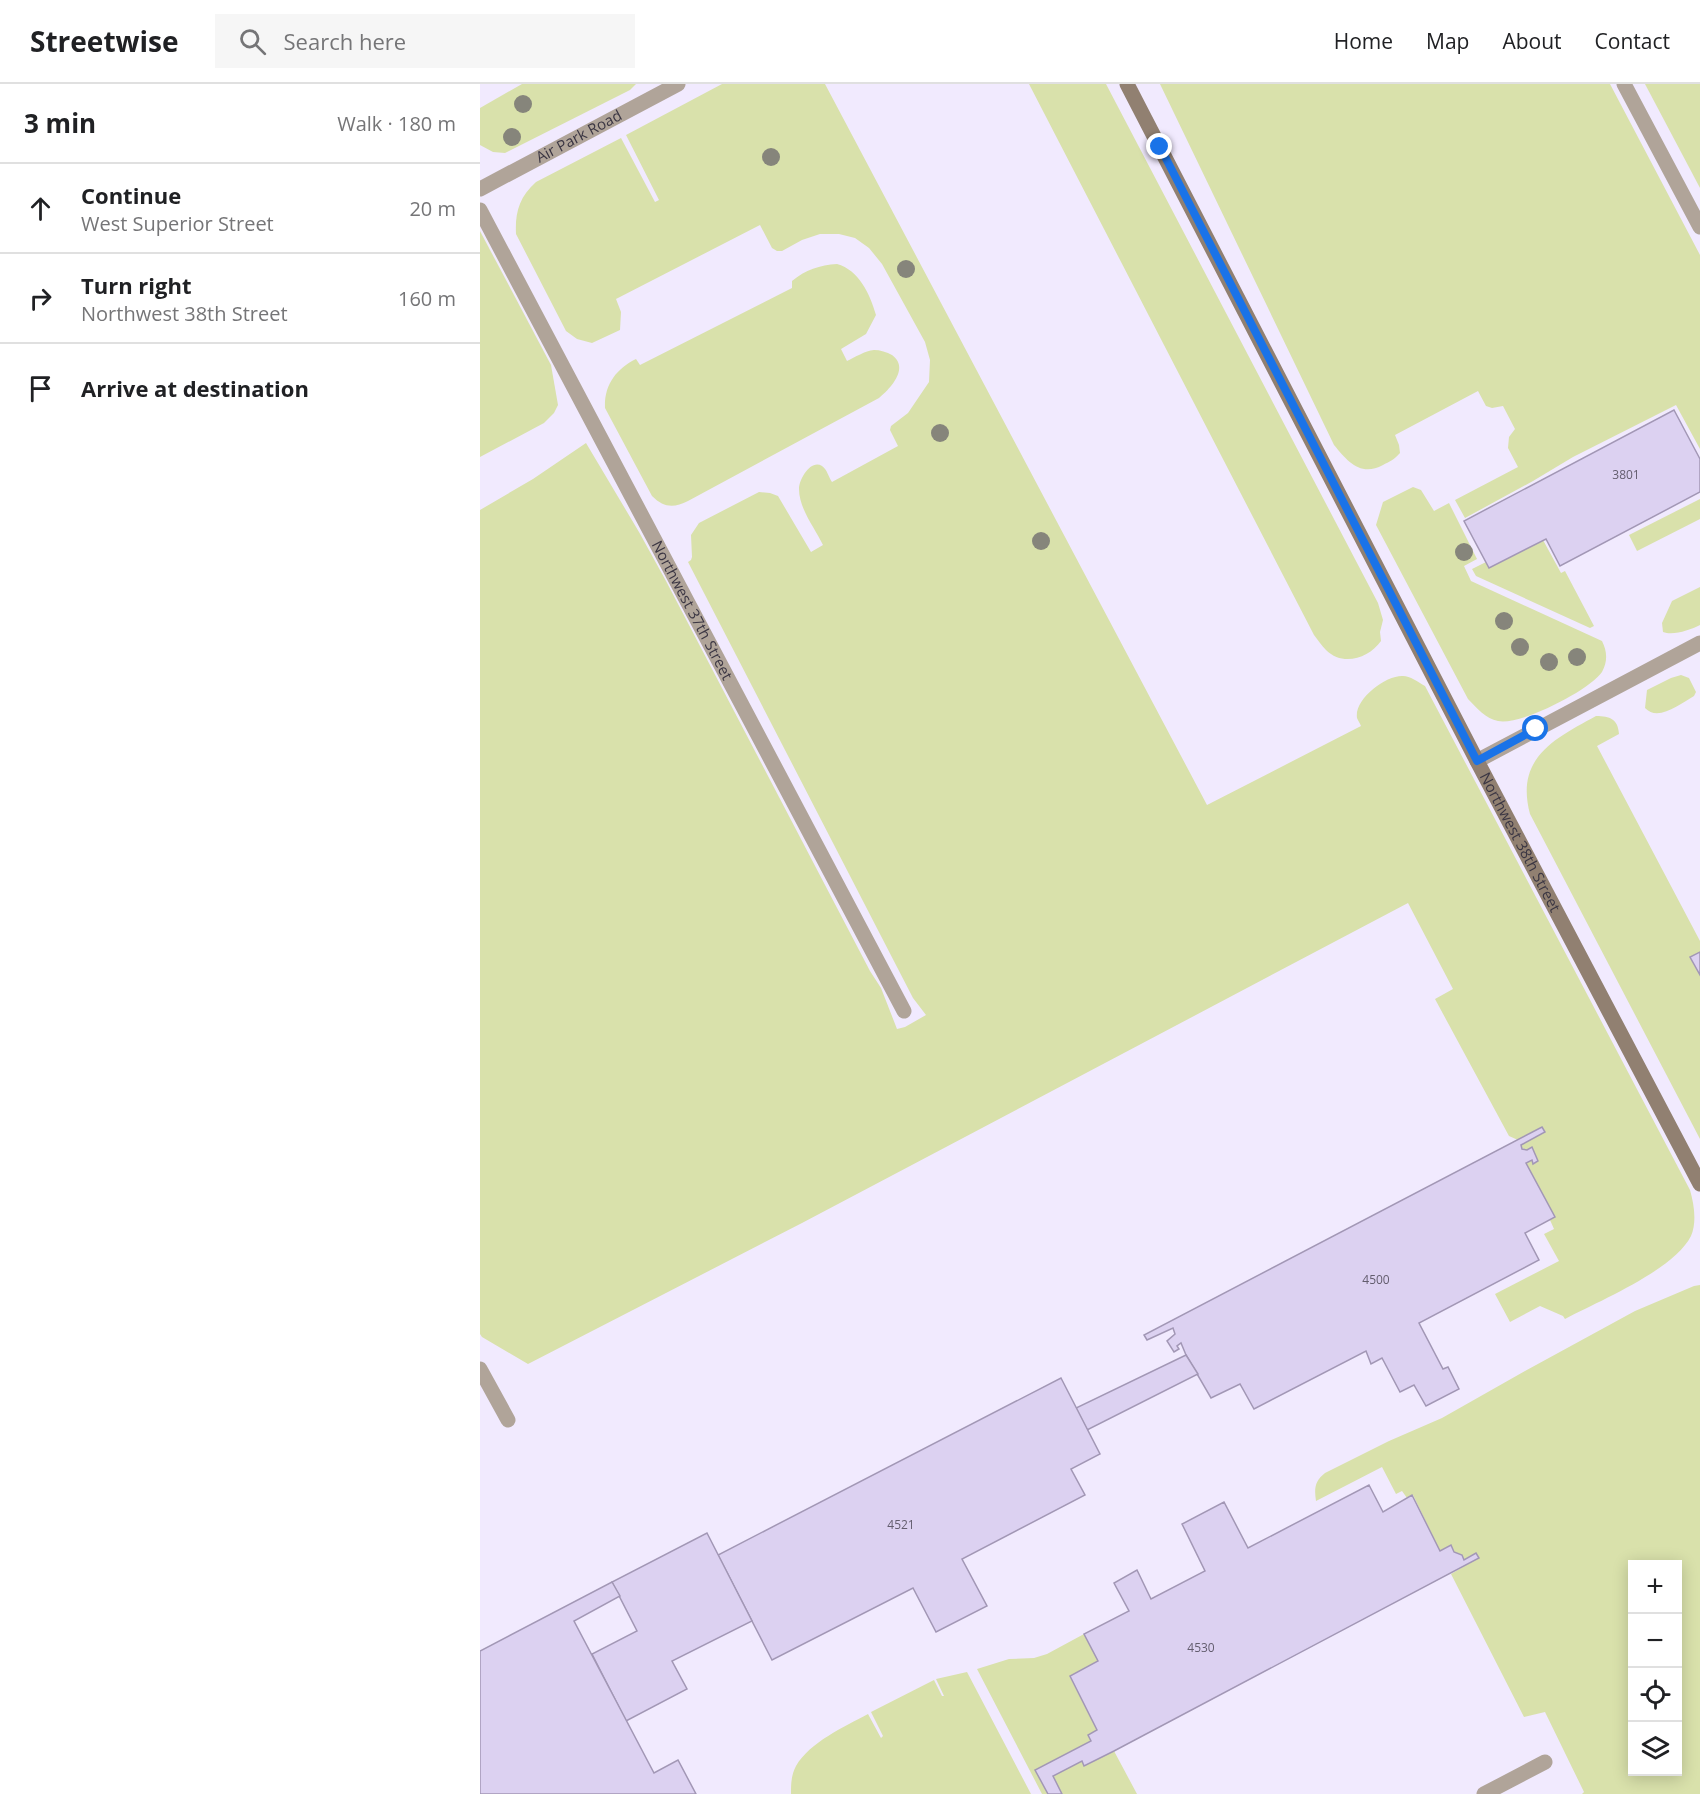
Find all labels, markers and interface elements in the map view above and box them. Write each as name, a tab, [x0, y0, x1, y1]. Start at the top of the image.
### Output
search box	[215, 14, 635, 68]
text: Streetwise	[30, 22, 179, 60]
icon: search	[236, 25, 269, 58]
text: Search here	[284, 26, 406, 56]
text: Home	[1334, 27, 1393, 55]
text: Map	[1426, 27, 1469, 55]
text: About	[1502, 27, 1562, 55]
text: Contact	[1595, 27, 1670, 55]
text: 3 min	[24, 105, 96, 141]
street label: Air Park Road	[532, 105, 625, 167]
text: Walk · 180 m	[337, 110, 456, 137]
route end	[1146, 133, 1172, 159]
text: Continue	[81, 180, 181, 210]
icon: ahead	[24, 192, 57, 225]
text: 20 m	[409, 195, 456, 222]
text: West Superior Street	[81, 210, 274, 237]
text: Turn right	[81, 270, 192, 300]
icon: right	[24, 282, 57, 315]
text: 160 m	[398, 285, 456, 312]
text: Northwest 38th Street	[81, 300, 288, 327]
icon: arrive	[24, 372, 57, 405]
text: Arrive at destination	[81, 373, 309, 403]
house number: 3801	[1612, 466, 1640, 483]
street label: Northwest 37th Street	[648, 537, 738, 683]
route start	[1522, 715, 1548, 741]
street label: Northwest 38th Street	[1476, 769, 1566, 915]
house number: 4500	[1362, 1271, 1390, 1288]
house number: 4521	[887, 1516, 915, 1533]
map controls	[1628, 1560, 1682, 1776]
button: +	[1628, 1560, 1682, 1614]
button: −	[1628, 1614, 1682, 1668]
house number: 4530	[1187, 1639, 1215, 1656]
button: locate	[1628, 1668, 1682, 1722]
button: layers	[1628, 1722, 1682, 1776]

